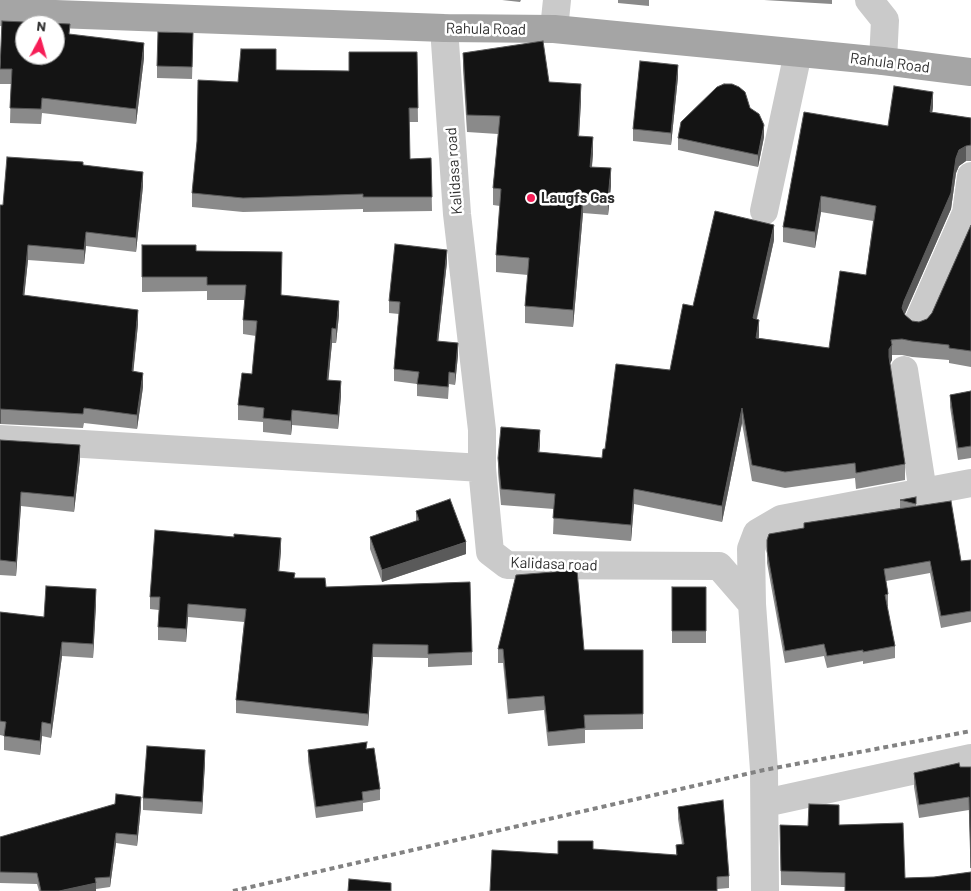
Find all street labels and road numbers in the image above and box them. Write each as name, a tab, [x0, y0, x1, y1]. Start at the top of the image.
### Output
street label: Rahula Road	[446, 19, 526, 39]
street label: Rahula Road	[849, 49, 931, 77]
street label: Kalidasa road	[442, 127, 466, 215]
street label: Kalidasa road	[510, 553, 598, 575]

